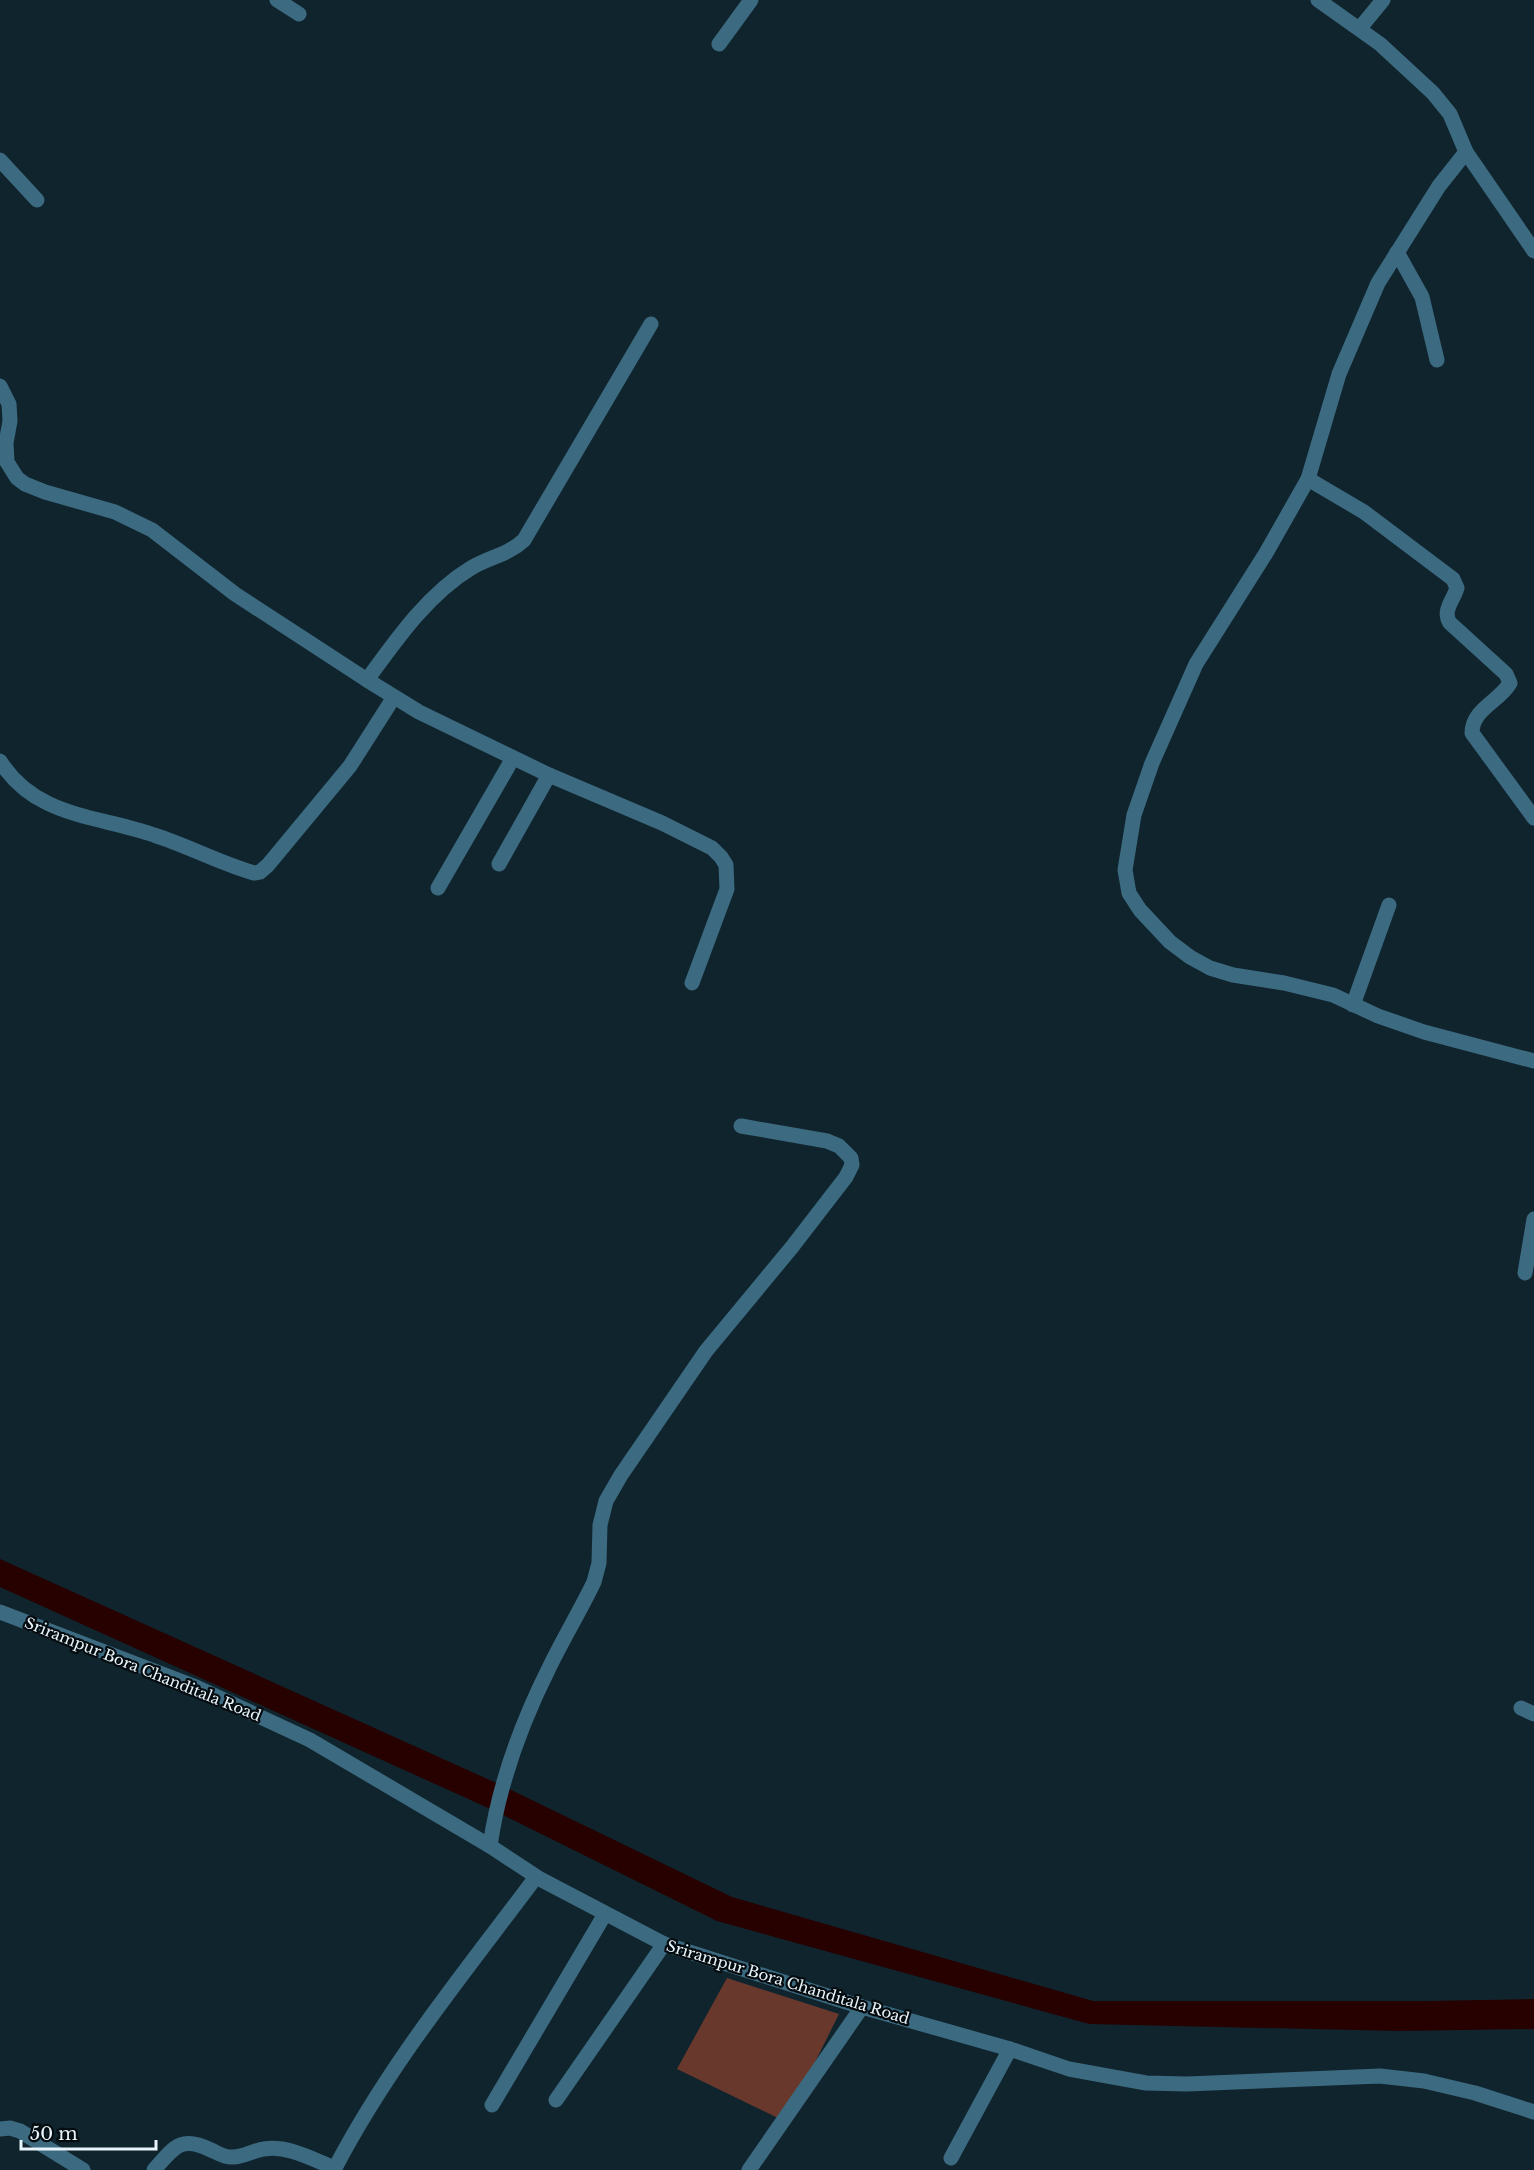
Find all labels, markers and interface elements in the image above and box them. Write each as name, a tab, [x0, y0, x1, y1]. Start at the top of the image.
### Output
street label: Srirampur Bora Chanditala Road	[22, 1613, 264, 1725]
street label: Srirampur Bora Chanditala Road	[664, 1936, 912, 2028]
scale bar	[21, 2113, 156, 2151]
text: 50 m	[30, 2123, 78, 2145]

